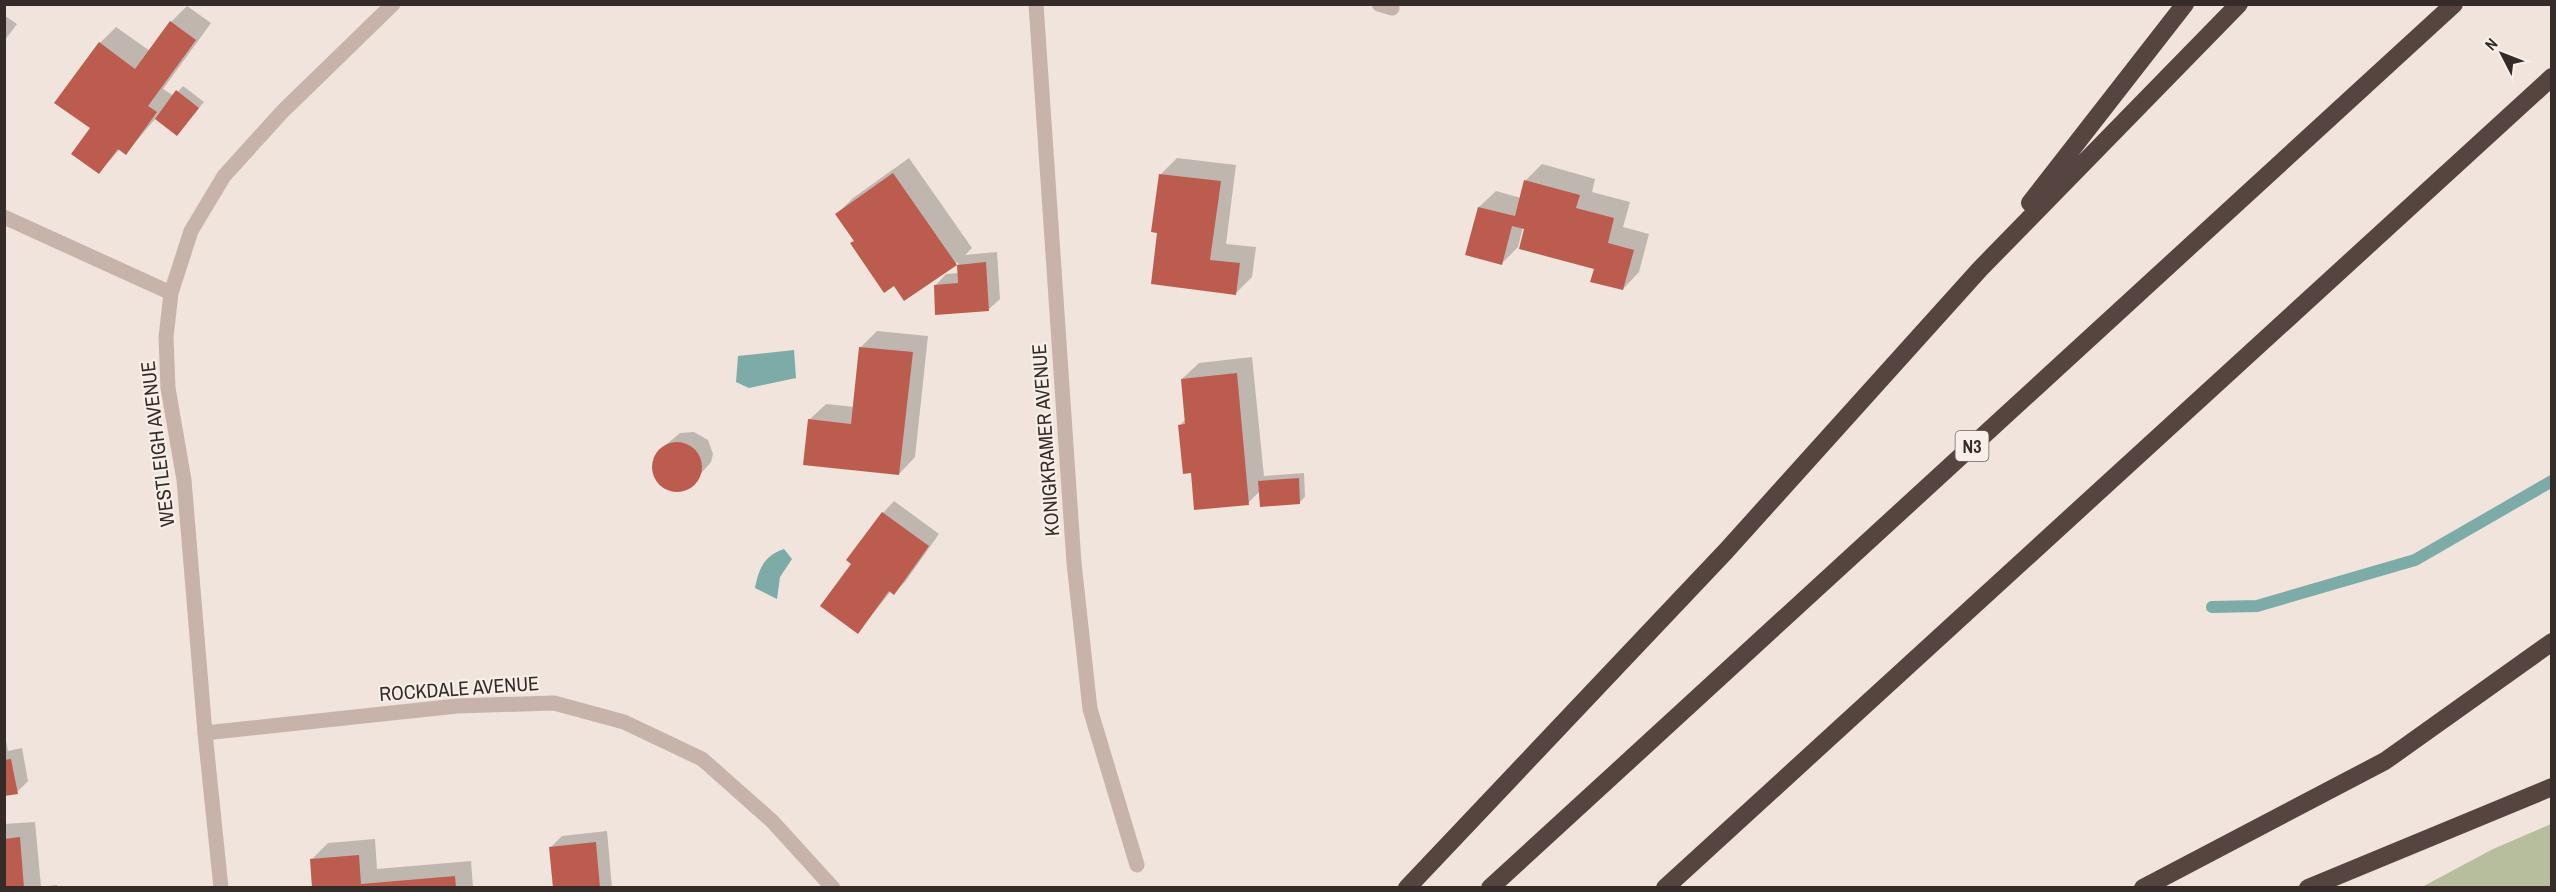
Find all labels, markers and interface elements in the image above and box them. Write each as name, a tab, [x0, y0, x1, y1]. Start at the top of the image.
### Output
north arrow	[2472, 24, 2532, 84]
text: N	[2480, 33, 2502, 55]
street label: KONIGKRAMER AVENUE	[1025, 343, 1065, 537]
street label: WESTLEIGH AVENUE	[133, 360, 181, 528]
road number: N3	[1956, 431, 1988, 461]
street label: ROCKDALE AVENUE	[378, 669, 540, 707]

